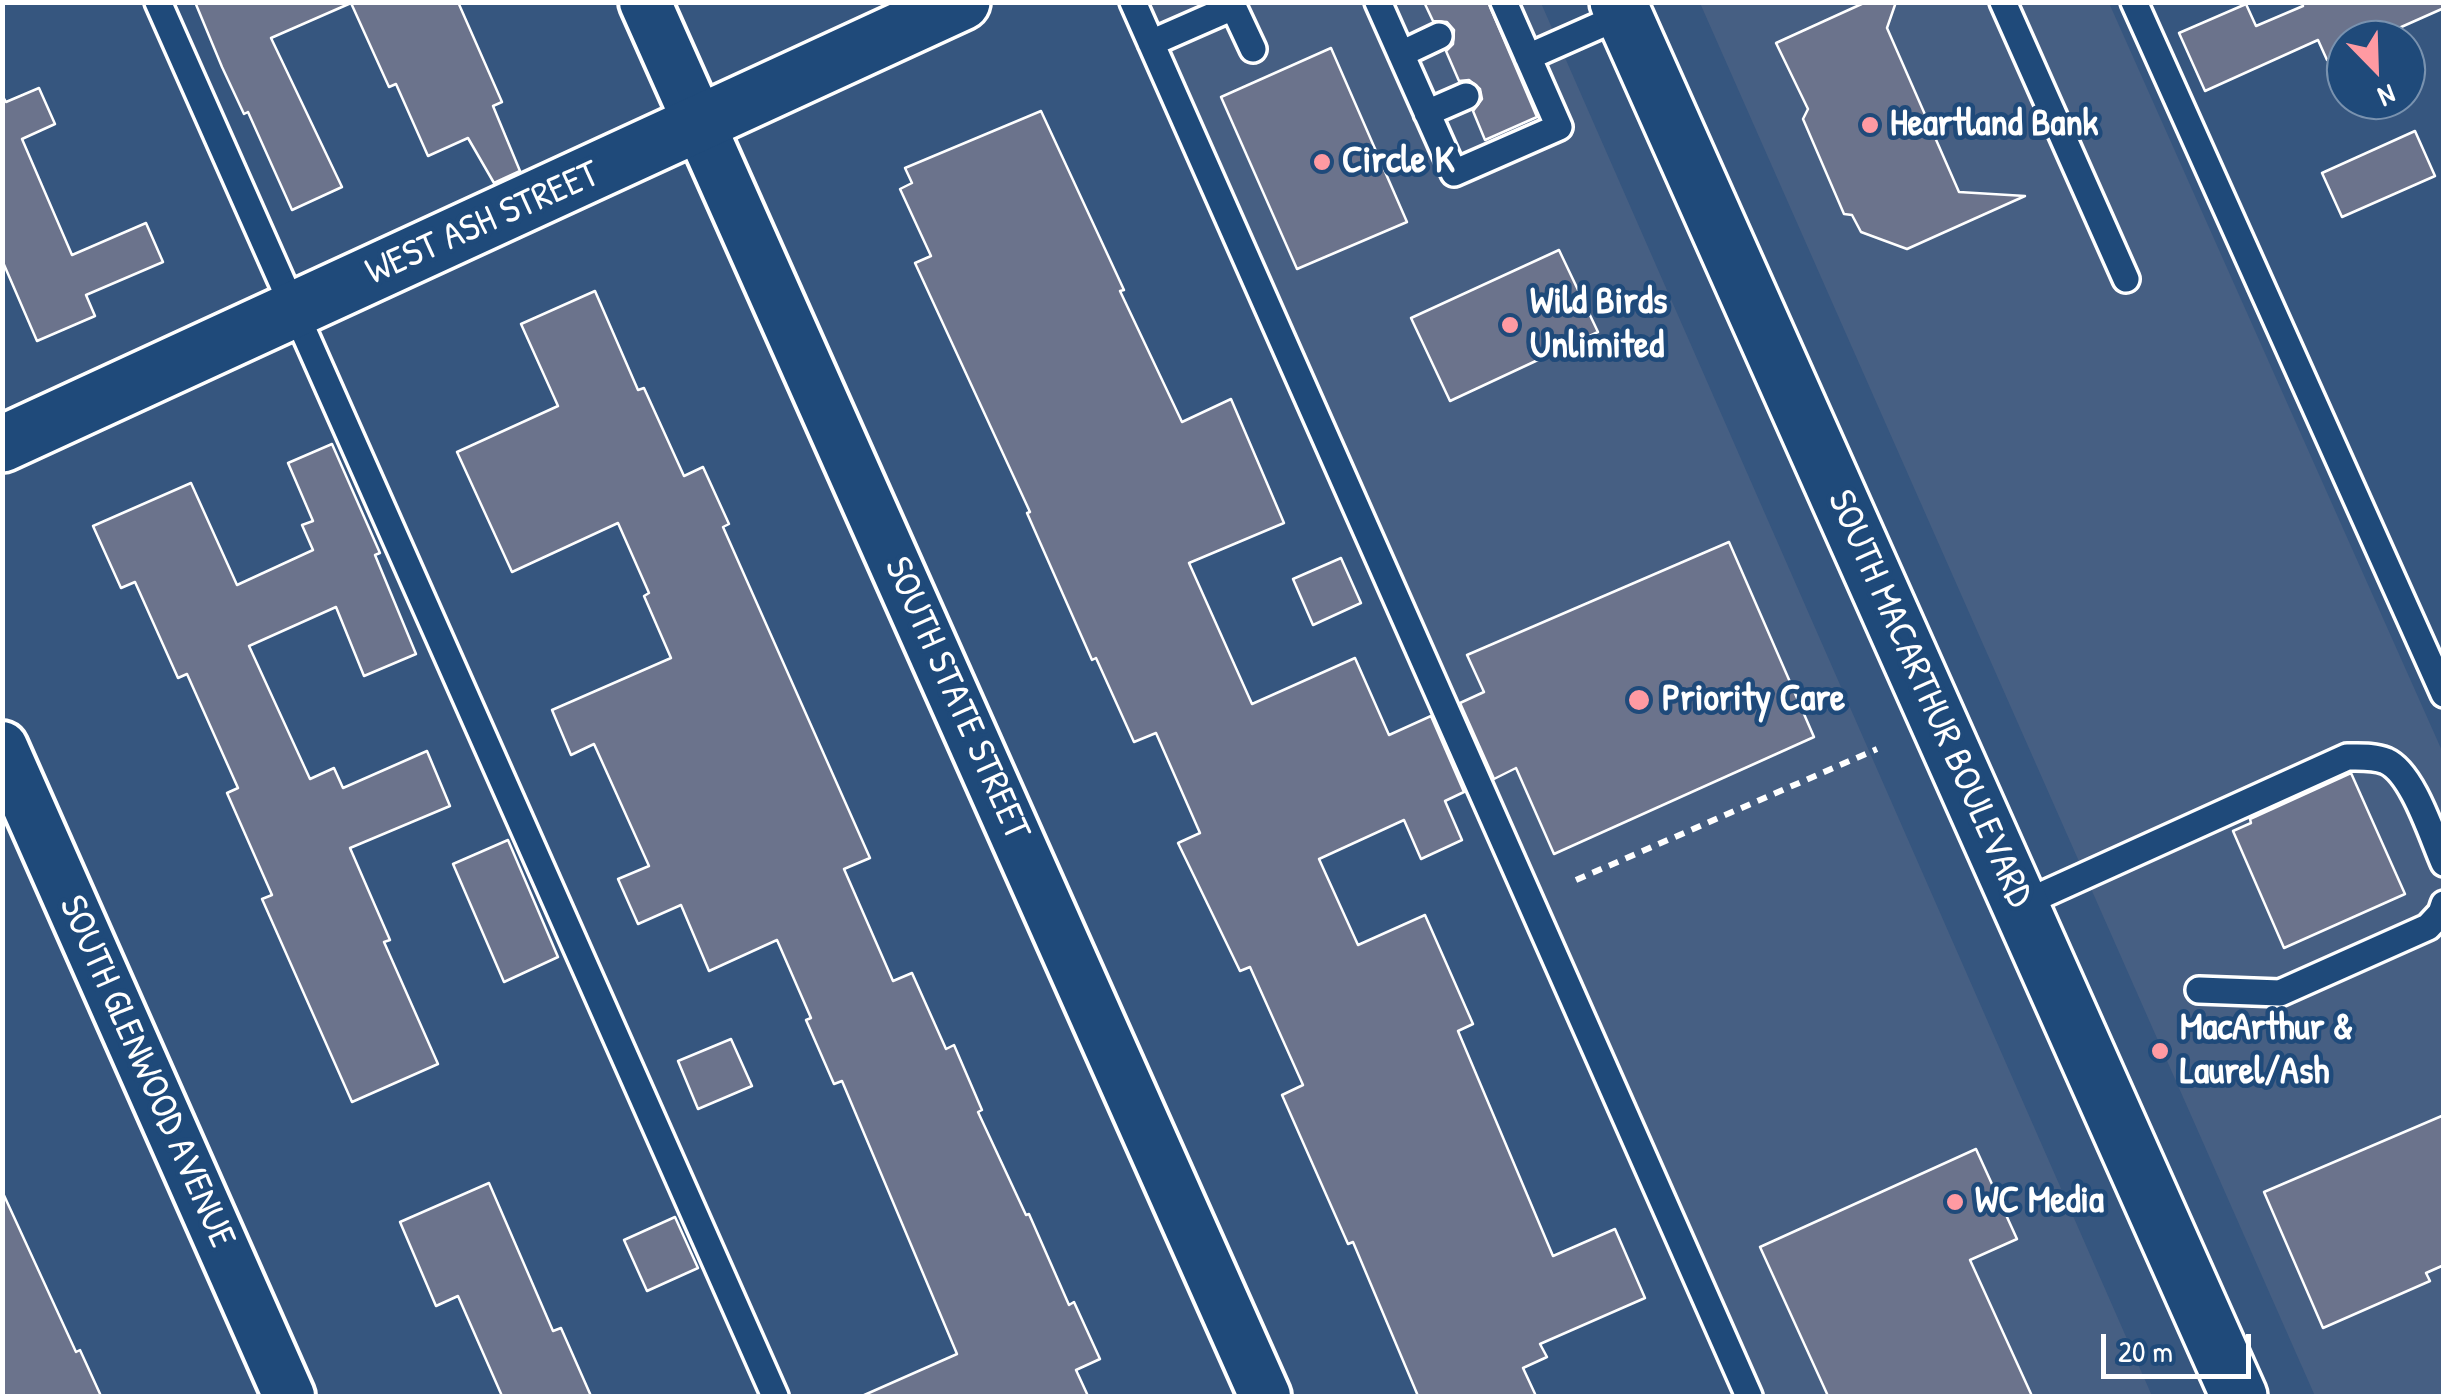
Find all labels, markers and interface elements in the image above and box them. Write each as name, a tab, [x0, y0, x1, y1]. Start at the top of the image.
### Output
north arrow	[2326, 20, 2426, 120]
text: N	[2373, 75, 2401, 116]
place label: Heartland Bank	[1890, 102, 2098, 148]
marker: Heartland Bank	[1859, 114, 1881, 136]
place label: Circle K	[1342, 139, 1455, 185]
marker: Circle K	[1311, 151, 1333, 173]
street label: WEST ASH STREET	[359, 152, 607, 296]
place label: Wild Birds Unlimited	[1530, 280, 1667, 370]
marker: Wild Birds Unlimited	[1499, 314, 1521, 336]
street label: SOUTH MACARTHUR BOULEVARD	[1816, 484, 2042, 914]
street label: SOUTH STATE STREET	[873, 551, 1039, 847]
place label: Priority Care	[1662, 677, 1845, 723]
marker: Priority Care	[1626, 687, 1652, 713]
street label: SOUTH GLENWOOD AVENUE	[48, 889, 244, 1255]
place label: MacArthur & Laurel/Ash	[2180, 1006, 2353, 1096]
marker: MacArthur & Laurel/Ash	[2149, 1040, 2171, 1062]
place label: WC Media	[1975, 1179, 2104, 1225]
marker: WC Media	[1944, 1191, 1966, 1213]
scale bar	[2106, 1314, 2256, 1376]
text: 20 m	[2118, 1331, 2173, 1371]

